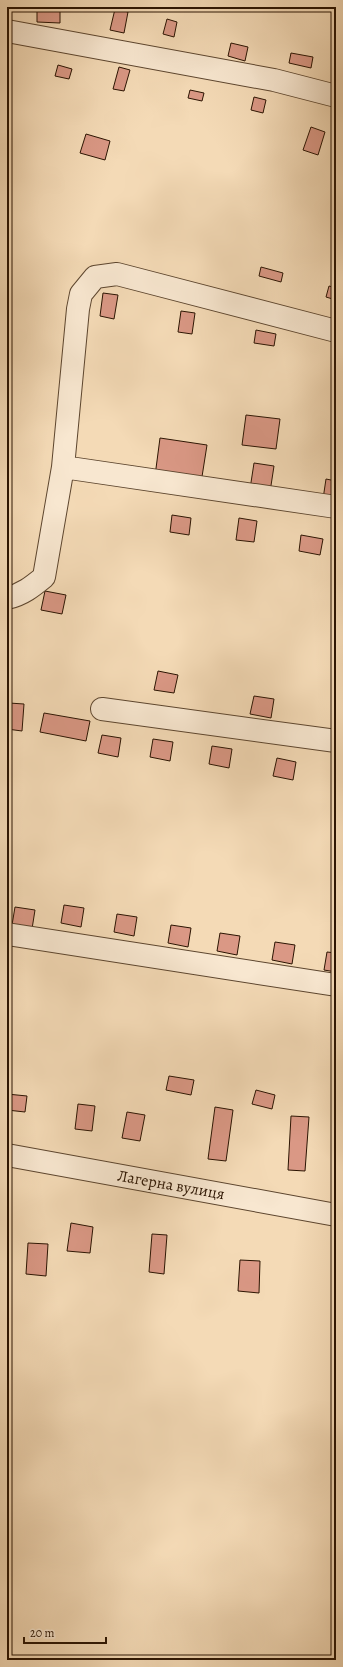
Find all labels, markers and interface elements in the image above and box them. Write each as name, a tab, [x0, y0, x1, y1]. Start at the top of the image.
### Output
street label: Лагерна вулиця	[116, 1165, 227, 1205]
scale bar	[24, 1619, 106, 1645]
text: 20 m	[30, 1625, 54, 1641]

